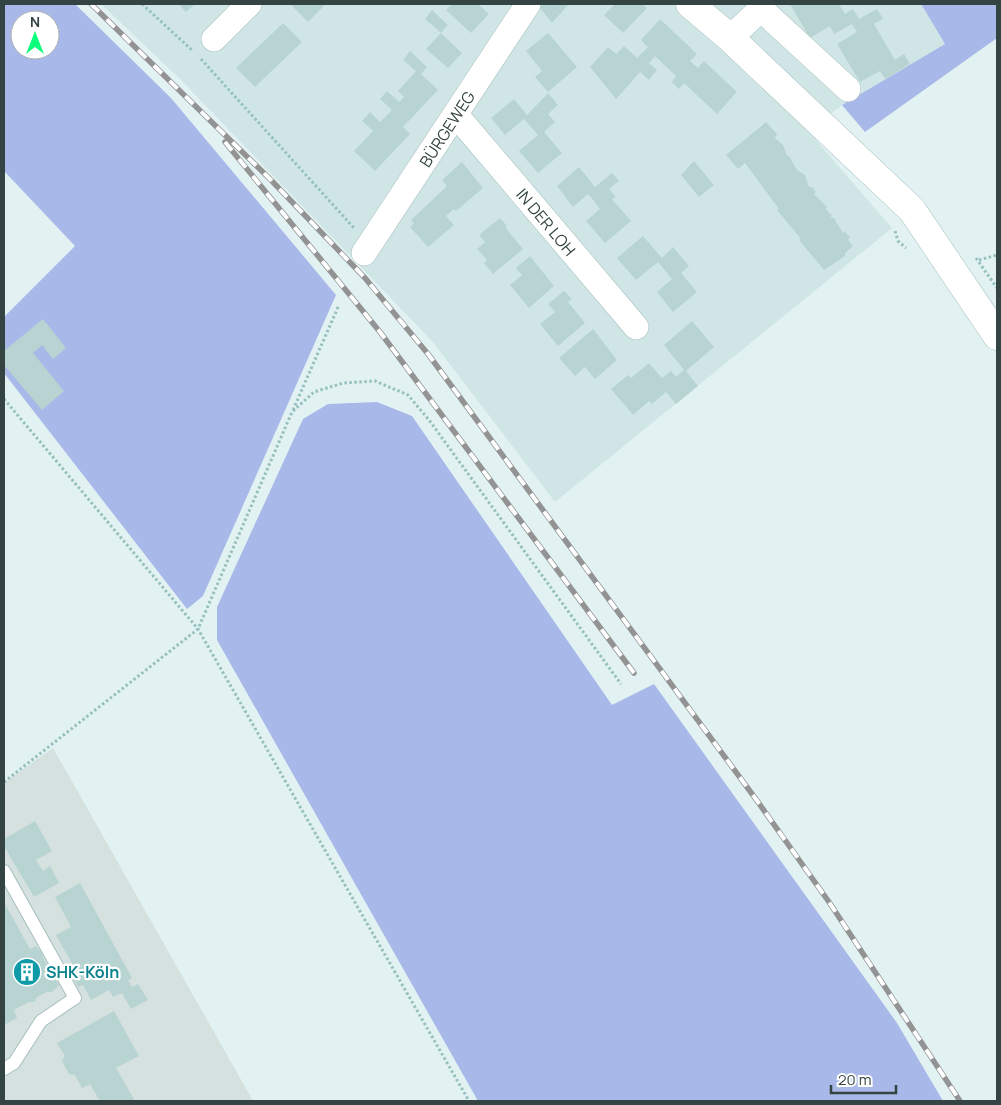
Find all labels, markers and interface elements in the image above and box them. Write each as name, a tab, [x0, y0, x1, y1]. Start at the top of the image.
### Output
north arrow	[10, 10, 60, 60]
text: N	[30, 12, 40, 31]
street label: BÜRGEWEG	[414, 87, 480, 171]
street label: IN DER LOH	[511, 184, 581, 260]
building icon: SHK-Köln	[12, 957, 42, 987]
place label: SHK-Köln	[46, 961, 119, 983]
scale bar	[831, 1062, 896, 1094]
text: 20 m	[838, 1069, 871, 1090]

